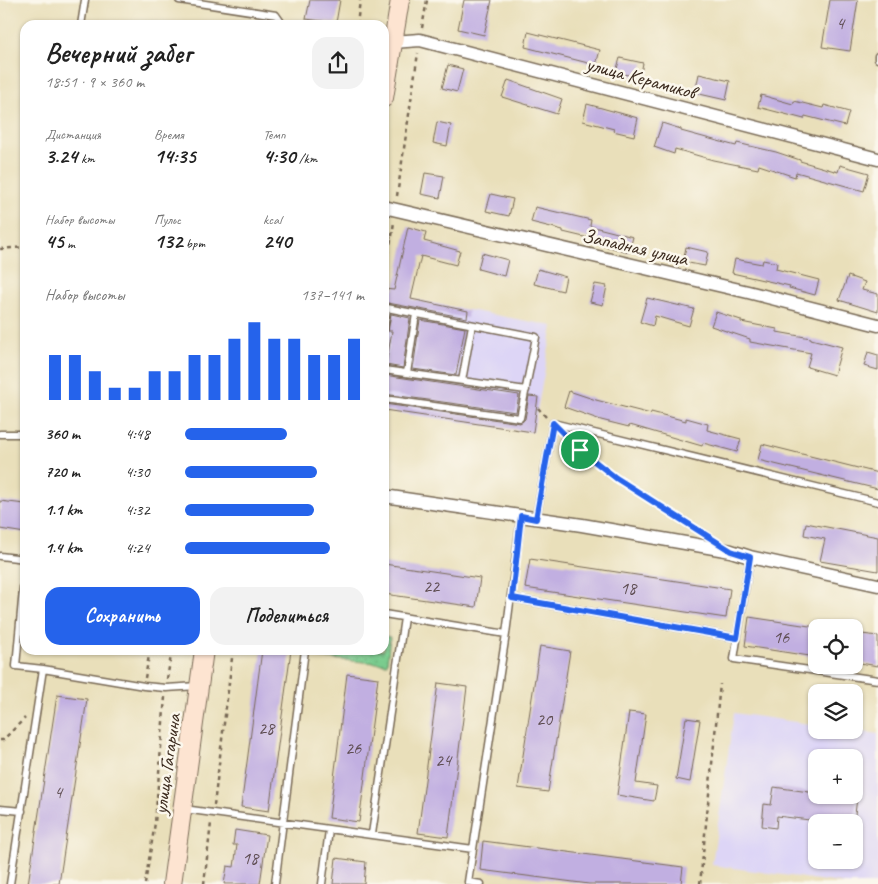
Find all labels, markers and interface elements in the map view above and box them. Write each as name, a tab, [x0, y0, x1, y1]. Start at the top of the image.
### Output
house number: 4	[836, 12, 846, 34]
text: Вечерний забег	[45, 35, 192, 70]
button: share	[312, 37, 364, 89]
street label: улица Керамиков	[582, 51, 702, 106]
text: 18:51 · 9 × 360 m	[45, 72, 144, 92]
text: Дистанция	[45, 126, 101, 143]
text: Время	[154, 126, 184, 143]
text: Темп	[263, 126, 286, 143]
text: 3.24	[45, 143, 78, 169]
text: 14:35	[154, 143, 196, 169]
text: 4:30	[263, 143, 296, 169]
text: km	[78, 150, 95, 167]
text: /km	[296, 150, 317, 167]
text: Набор высоты	[45, 211, 114, 228]
text: Пульс	[154, 211, 181, 228]
text: kcal	[263, 211, 282, 228]
street label: Западная улица	[580, 223, 692, 272]
text: 45	[45, 228, 64, 254]
text: 132	[154, 228, 182, 254]
text: 240	[263, 228, 291, 254]
text: m	[64, 235, 75, 252]
text: bpm	[182, 235, 205, 252]
text: Набор высоты	[45, 285, 124, 305]
text: 137–141 m	[301, 285, 364, 305]
text: 360 m	[45, 424, 80, 444]
text: 4:48	[125, 424, 150, 444]
pin	[559, 429, 601, 471]
icon: arrive	[566, 436, 594, 464]
text: 720 m	[45, 462, 80, 482]
text: 4:30	[125, 462, 150, 482]
text: 1.1 km	[45, 500, 82, 520]
text: 4:32	[125, 500, 150, 520]
text: 1.4 km	[45, 538, 82, 558]
text: 4:24	[125, 538, 150, 558]
house number: 22	[423, 575, 441, 597]
house number: 18	[620, 577, 638, 599]
button: Сохранить	[45, 587, 200, 645]
button: Поделиться	[210, 587, 364, 645]
map controls	[808, 619, 863, 869]
button: locate	[808, 619, 863, 674]
house number: 16	[773, 626, 790, 648]
button: layers	[808, 684, 863, 739]
house number: 20	[536, 708, 554, 730]
street label: улица Гагарина	[147, 711, 187, 817]
house number: 28	[258, 717, 276, 739]
house number: 26	[345, 737, 362, 759]
house number: 24	[435, 749, 453, 771]
button: +	[808, 749, 863, 804]
house number: 4	[54, 781, 64, 803]
button: −	[808, 814, 863, 869]
house number: 18	[242, 847, 260, 869]

